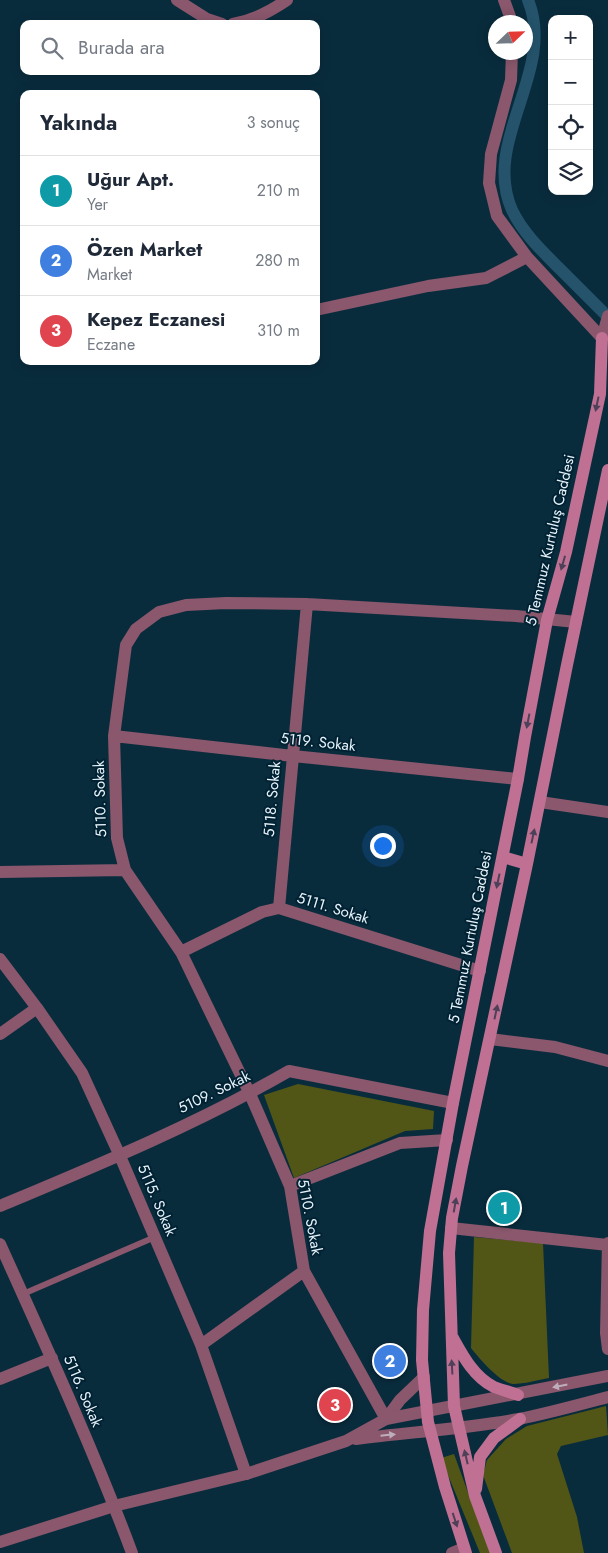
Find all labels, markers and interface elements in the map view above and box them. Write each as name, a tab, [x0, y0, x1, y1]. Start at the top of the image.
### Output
north arrow	[488, 15, 533, 60]
map controls	[548, 15, 593, 195]
button: +	[548, 15, 593, 60]
search box	[20, 20, 320, 75]
icon: search	[38, 34, 66, 62]
text: Burada ara	[78, 34, 165, 61]
button: −	[548, 60, 593, 105]
button: locate	[548, 105, 593, 150]
text: Yakında	[40, 108, 117, 138]
text: 3 sonuç	[247, 111, 300, 134]
button: layers	[548, 150, 593, 195]
text: Uğur Apt.	[87, 166, 174, 193]
text: 1	[52, 179, 60, 202]
text: 210 m	[257, 179, 300, 202]
text: Yer	[87, 193, 108, 216]
text: Özen Market	[87, 236, 202, 263]
text: 2	[51, 249, 61, 272]
text: 280 m	[255, 249, 300, 272]
text: Market	[87, 263, 132, 286]
text: Kepez Eczanesi	[87, 306, 225, 333]
text: 3	[51, 319, 61, 342]
text: 310 m	[257, 319, 300, 342]
text: Eczane	[87, 333, 135, 356]
one-way arrow	[593, 396, 601, 412]
street label: 5 Temmuz Kurtuluş Caddesi	[520, 452, 580, 628]
one-way arrow	[559, 555, 567, 570]
one-way arrow	[523, 713, 531, 729]
street label: 5119. Sokak	[279, 727, 357, 757]
street label: 5110. Sokak	[88, 760, 112, 838]
street label: 5118. Sokak	[258, 760, 286, 838]
one-way arrow	[529, 828, 537, 843]
your location	[370, 833, 396, 859]
street label: 5 Temmuz Kurtuluş Caddesi	[442, 849, 498, 1025]
one-way arrow	[494, 873, 502, 888]
street label: 5111. Sokak	[294, 887, 372, 930]
one-way arrow	[492, 1004, 500, 1019]
street label: 5109. Sokak	[174, 1065, 254, 1119]
street label: 5115. Sokak	[132, 1161, 182, 1240]
street label: 5110. Sokak	[292, 1177, 328, 1257]
pin: 1	[488, 1189, 520, 1227]
one-way arrow	[451, 1197, 459, 1213]
pin: 2	[374, 1342, 406, 1380]
street label: 5116. Sokak	[58, 1352, 108, 1431]
one-way arrow	[448, 1359, 456, 1375]
one-way arrow	[553, 1382, 568, 1390]
pin: 3	[319, 1386, 351, 1424]
one-way arrow	[380, 1431, 396, 1439]
one-way arrow	[462, 1449, 470, 1464]
one-way arrow	[452, 1512, 459, 1527]

